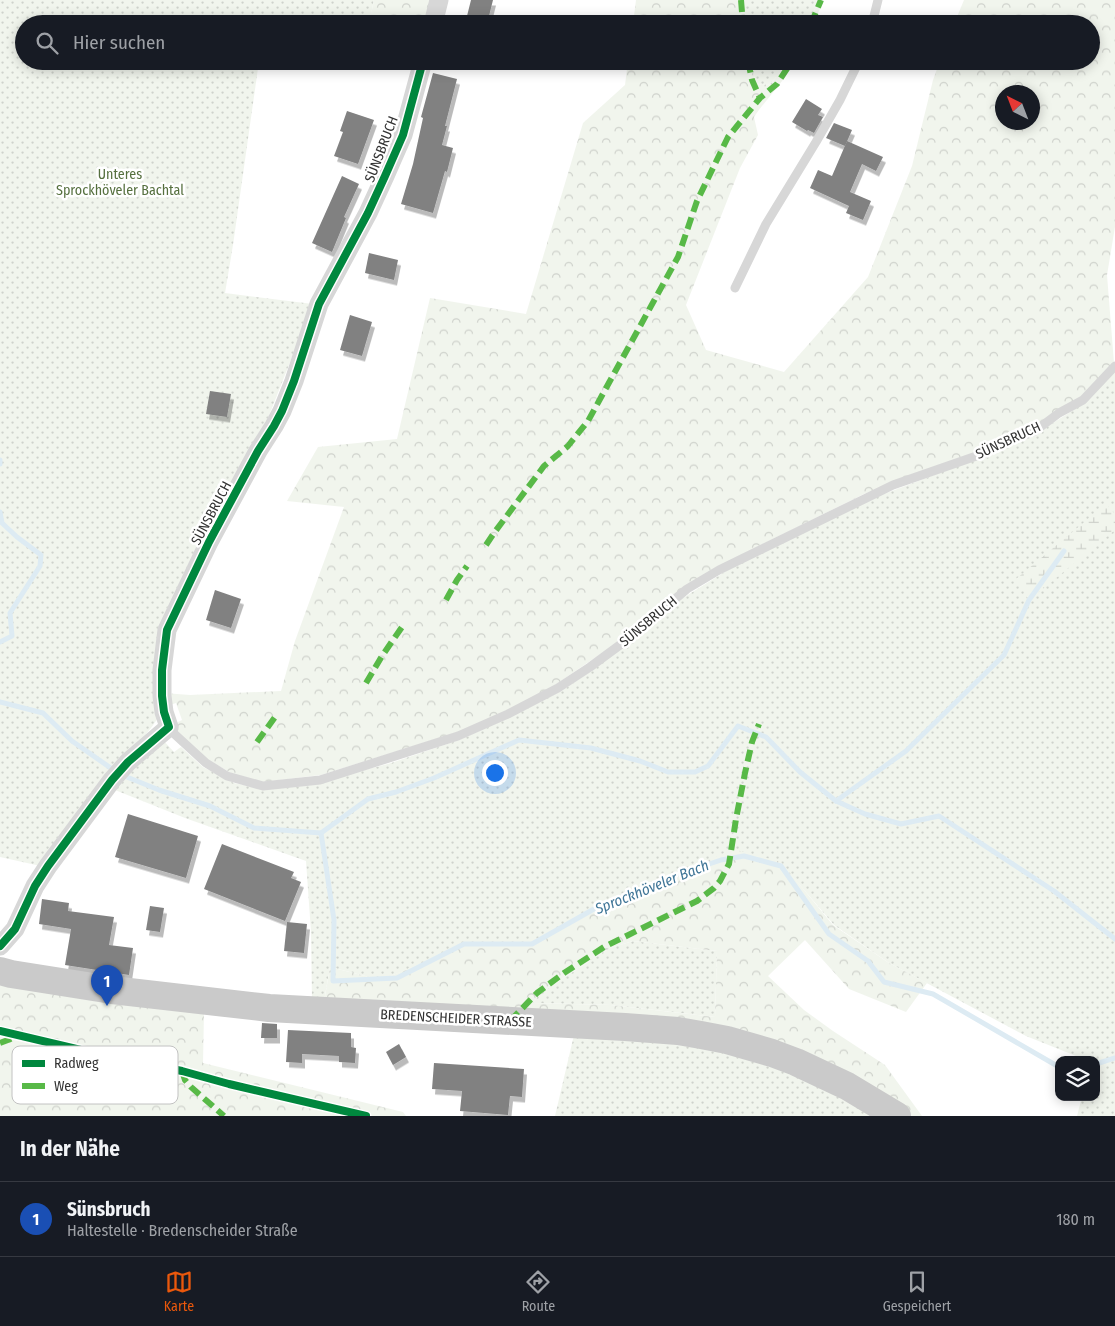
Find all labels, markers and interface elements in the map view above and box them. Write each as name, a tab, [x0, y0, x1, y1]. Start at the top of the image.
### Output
search box	[15, 15, 1100, 70]
icon: search	[33, 29, 61, 57]
text: Hier suchen	[73, 31, 165, 54]
north arrow	[995, 85, 1040, 130]
street label: SÜNSBRUCH	[360, 113, 402, 185]
park label: Unteres Sprockhöveler Bachtal	[56, 166, 184, 199]
street label: SÜNSBRUCH	[973, 417, 1043, 463]
street label: SÜNSBRUCH	[187, 478, 235, 548]
street label: SÜNSBRUCH	[616, 592, 680, 650]
your location	[482, 760, 508, 786]
water label: Sprockhöveler Bach	[592, 856, 711, 918]
pin: 1	[91, 965, 123, 1006]
street label: BREDENSCHEIDER STRASSE	[380, 1006, 533, 1031]
legend	[12, 1046, 178, 1104]
text: Radweg	[54, 1055, 99, 1072]
map controls	[1055, 1056, 1100, 1101]
button: layers	[1055, 1056, 1100, 1101]
text: Weg	[54, 1078, 78, 1095]
text: In der Nähe	[20, 1136, 120, 1162]
text: Sünsbruch	[67, 1198, 150, 1221]
text: 1	[33, 1210, 39, 1229]
text: 180 m	[1056, 1210, 1095, 1229]
text: Haltestelle · Bredenscheider Straße	[67, 1221, 298, 1240]
tab: Karte	[164, 1268, 194, 1315]
tab: Route	[522, 1268, 555, 1315]
tab: Gespeichert	[883, 1268, 951, 1315]

